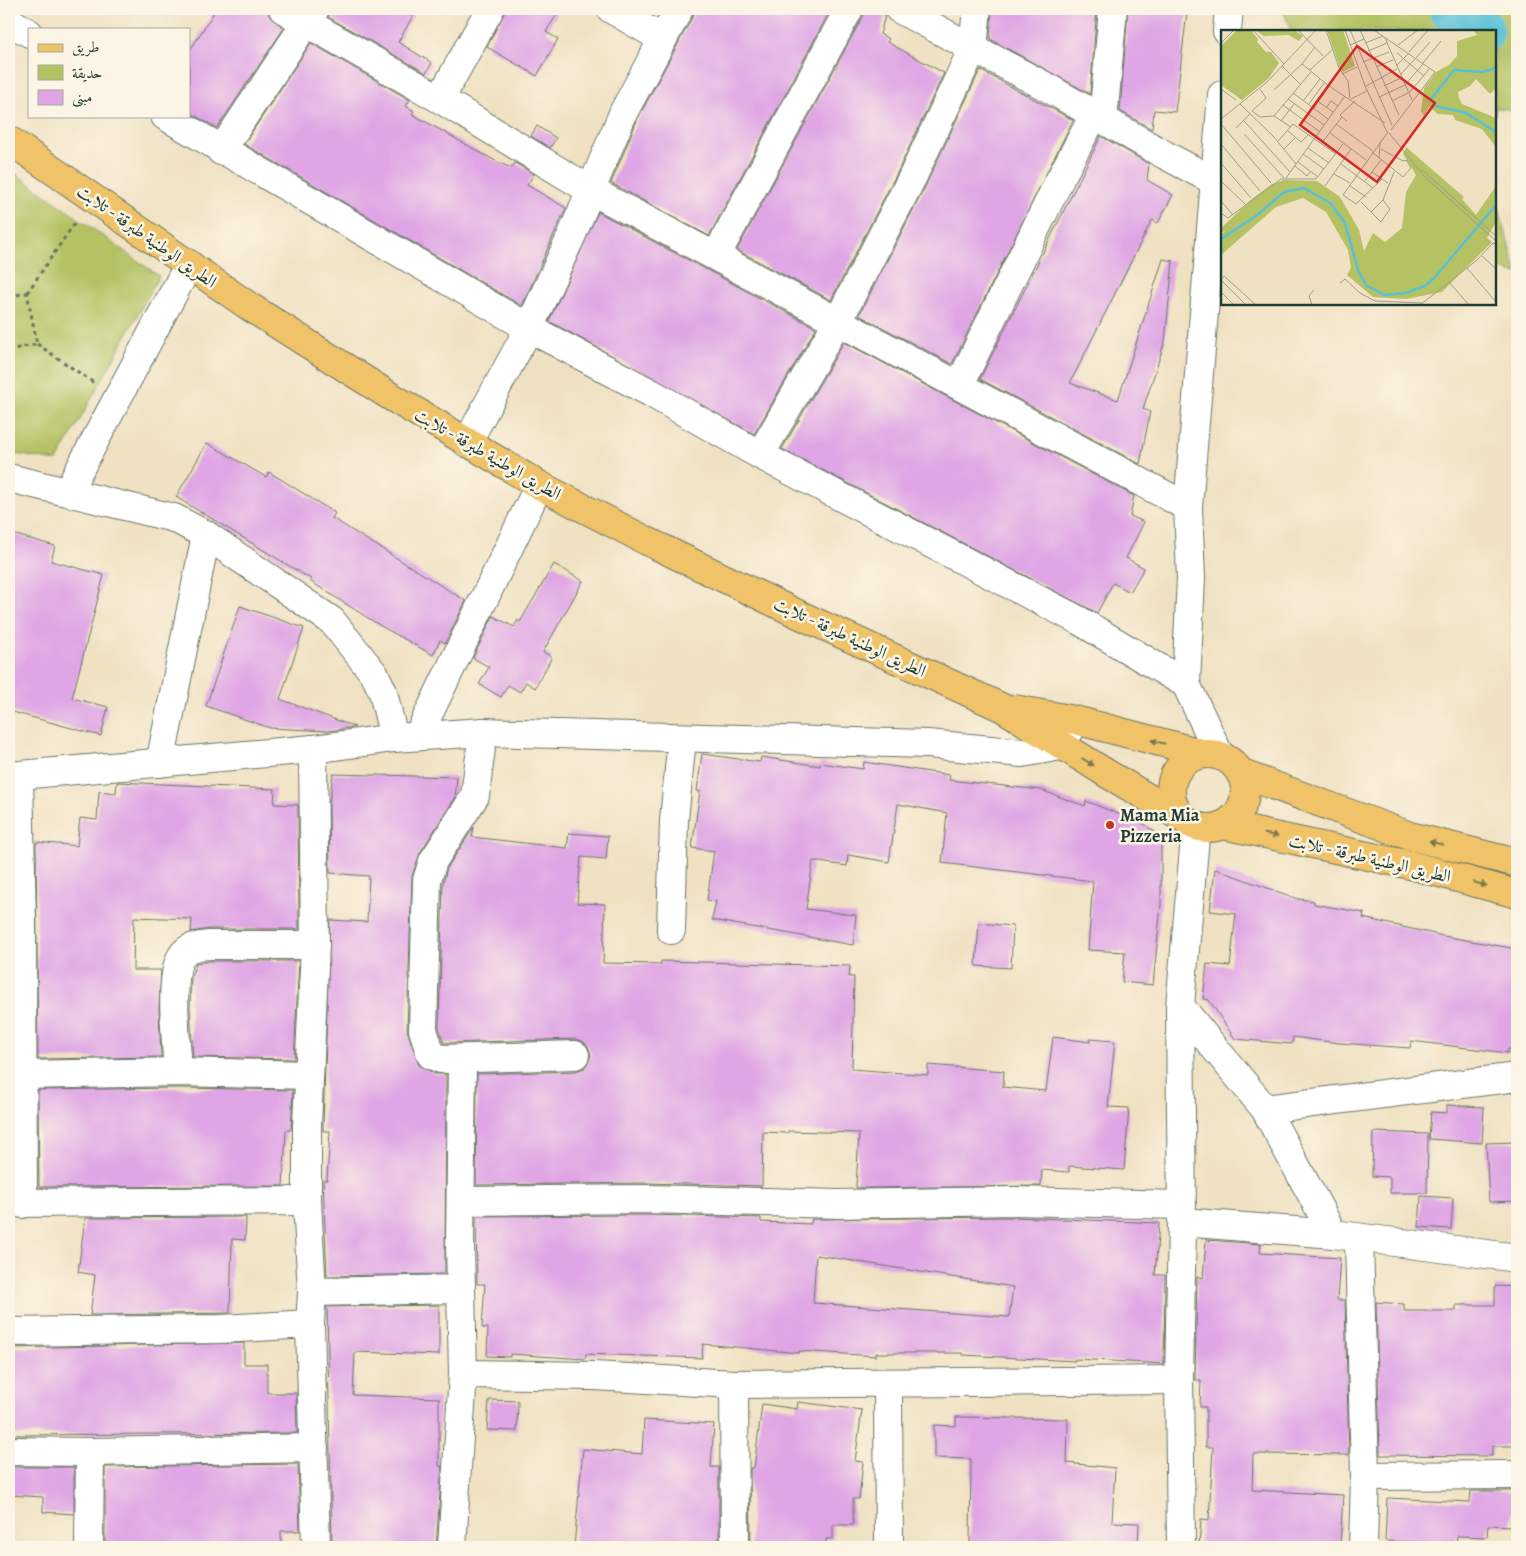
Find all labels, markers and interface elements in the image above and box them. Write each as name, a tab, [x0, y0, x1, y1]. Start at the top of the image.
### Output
legend	[28, 28, 190, 118]
inset map	[1221, 30, 1496, 305]
text: طريق	[72, 37, 99, 57]
text: حديقة	[72, 63, 102, 83]
text: مبنى	[72, 87, 92, 108]
street label: الطريق الوطنية طبرقة - تلابت	[72, 179, 222, 293]
street label: الطريق الوطنية طبرقة - تلابت	[410, 402, 566, 506]
street label: الطريق الوطنية طبرقة - تلابت	[770, 591, 930, 683]
one-way arrow	[1151, 738, 1166, 746]
one-way arrow	[1081, 758, 1094, 767]
place label: Mama Mia Pizzeria	[1120, 803, 1200, 848]
marker: Mama Mia Pizzeria	[1104, 819, 1116, 831]
street label: الطريق الوطنية طبرقة - تلابت	[1287, 828, 1453, 888]
one-way arrow	[1263, 831, 1278, 839]
one-way arrow	[1429, 839, 1444, 847]
one-way arrow	[1472, 880, 1487, 888]

